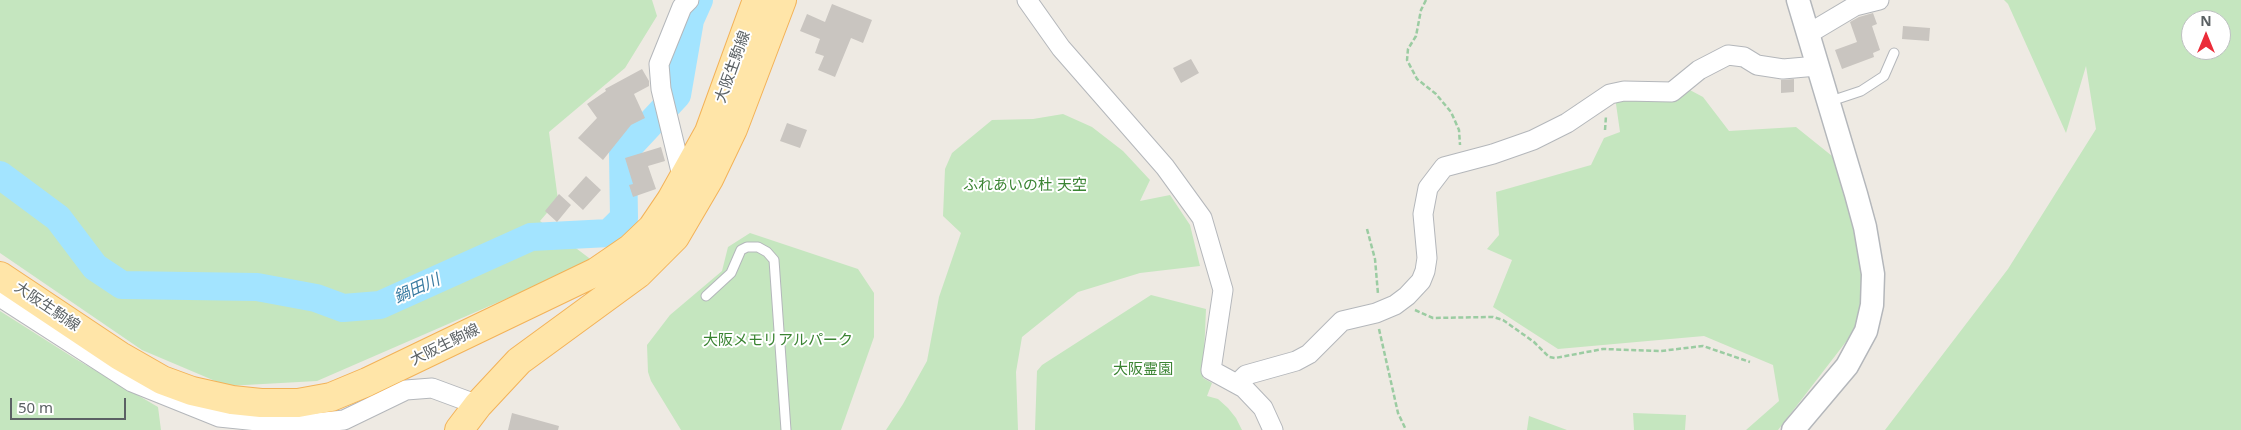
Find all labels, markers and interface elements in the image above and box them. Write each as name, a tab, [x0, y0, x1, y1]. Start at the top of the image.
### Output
north arrow	[2181, 10, 2231, 60]
text: N	[2200, 11, 2212, 30]
street label: 大阪生駒線	[712, 29, 754, 105]
park label: ふれあいの杜 天空	[963, 177, 1087, 195]
water label: 鍋田川	[391, 270, 443, 308]
street label: 大阪生駒線	[11, 279, 83, 335]
street label: 大阪生駒線	[407, 320, 483, 370]
park label: 大阪メモリアルパーク	[703, 332, 853, 350]
park label: 大阪霊園	[1113, 361, 1173, 379]
scale bar	[12, 388, 129, 420]
text: 50 m	[18, 397, 53, 417]

